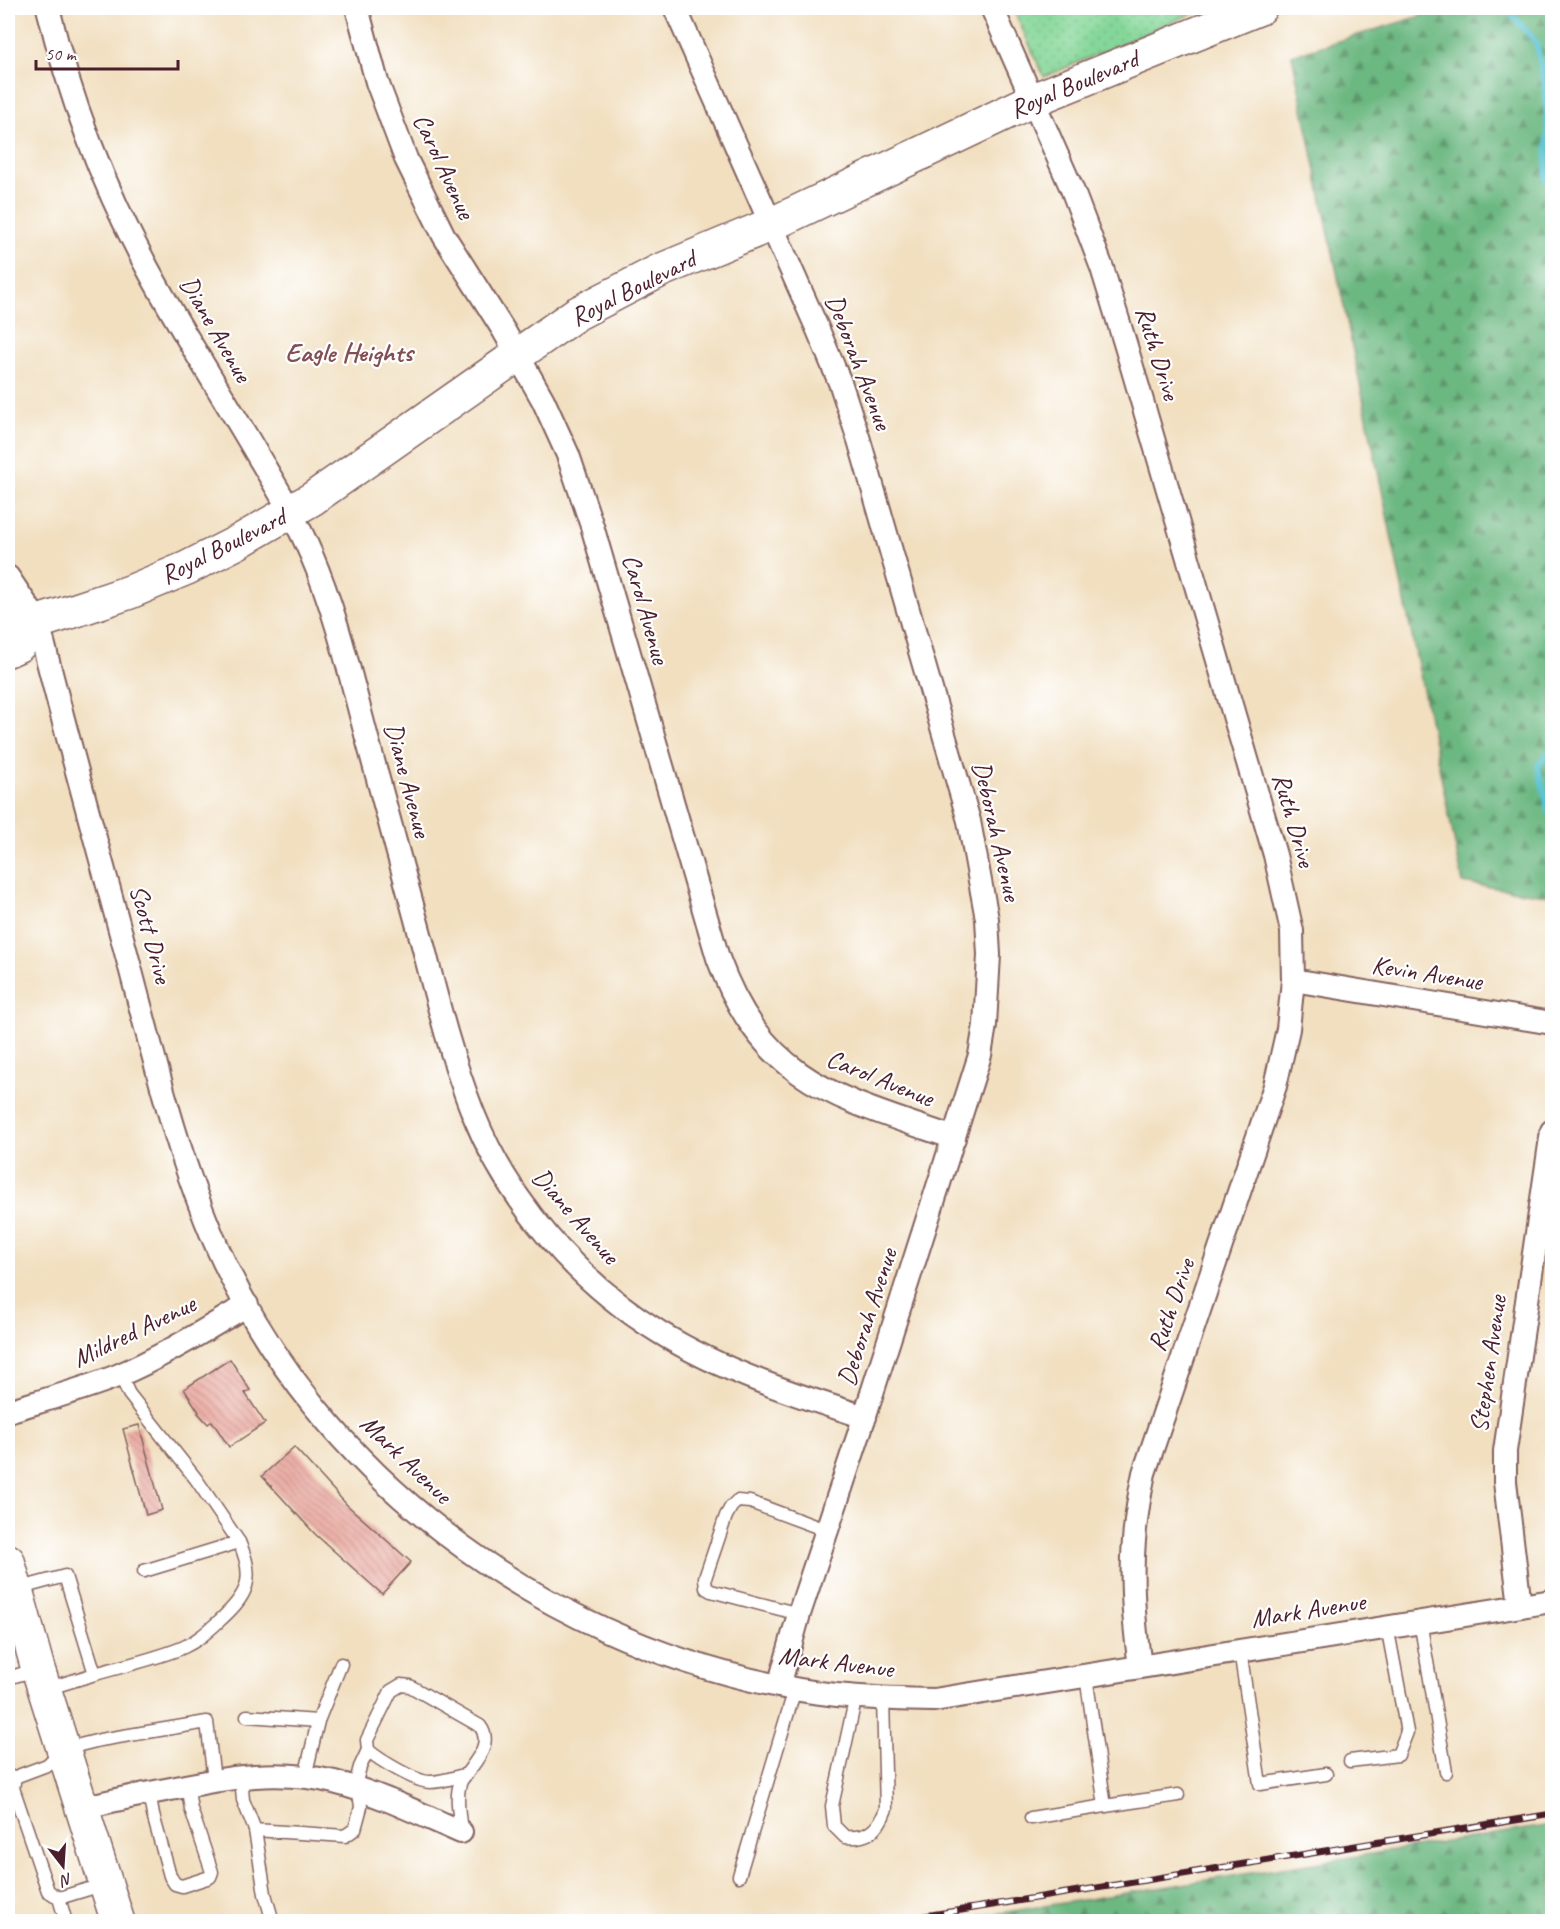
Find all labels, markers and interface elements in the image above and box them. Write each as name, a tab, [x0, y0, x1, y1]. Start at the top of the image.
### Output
scale bar	[36, 33, 178, 71]
street label: Royal Boulevard	[1005, 41, 1147, 126]
text: 50 m	[45, 43, 78, 65]
street label: Carol Avenue	[405, 108, 483, 225]
street label: Royal Boulevard	[565, 241, 705, 334]
street label: Diane Avenue	[172, 270, 260, 389]
street label: Deborah Avenue	[818, 290, 900, 436]
street label: Ruth Drive	[1128, 302, 1188, 405]
district label: Eagle Heights	[285, 335, 415, 369]
street label: Royal Boulevard	[155, 499, 295, 592]
street label: Carol Avenue	[615, 550, 678, 669]
street label: Diane Avenue	[377, 719, 439, 842]
street label: Deborah Avenue	[965, 758, 1029, 905]
street label: Ruth Drive	[1265, 769, 1323, 872]
street label: Scott Drive	[122, 881, 180, 988]
street label: Kevin Avenue	[1369, 948, 1486, 998]
street label: Carol Avenue	[822, 1042, 940, 1115]
street label: Diane Avenue	[525, 1161, 628, 1272]
street label: Deborah Avenue	[829, 1243, 905, 1390]
street label: Ruth Drive	[1140, 1253, 1203, 1356]
street label: Mildred Avenue	[67, 1286, 202, 1375]
street label: Stephen Avenue	[1462, 1292, 1514, 1435]
street label: Mark Avenue	[353, 1407, 461, 1513]
street label: Mark Avenue	[1249, 1584, 1370, 1635]
street label: Mark Avenue	[777, 1639, 898, 1686]
north arrow	[33, 1836, 93, 1896]
text: N	[56, 1868, 75, 1891]

